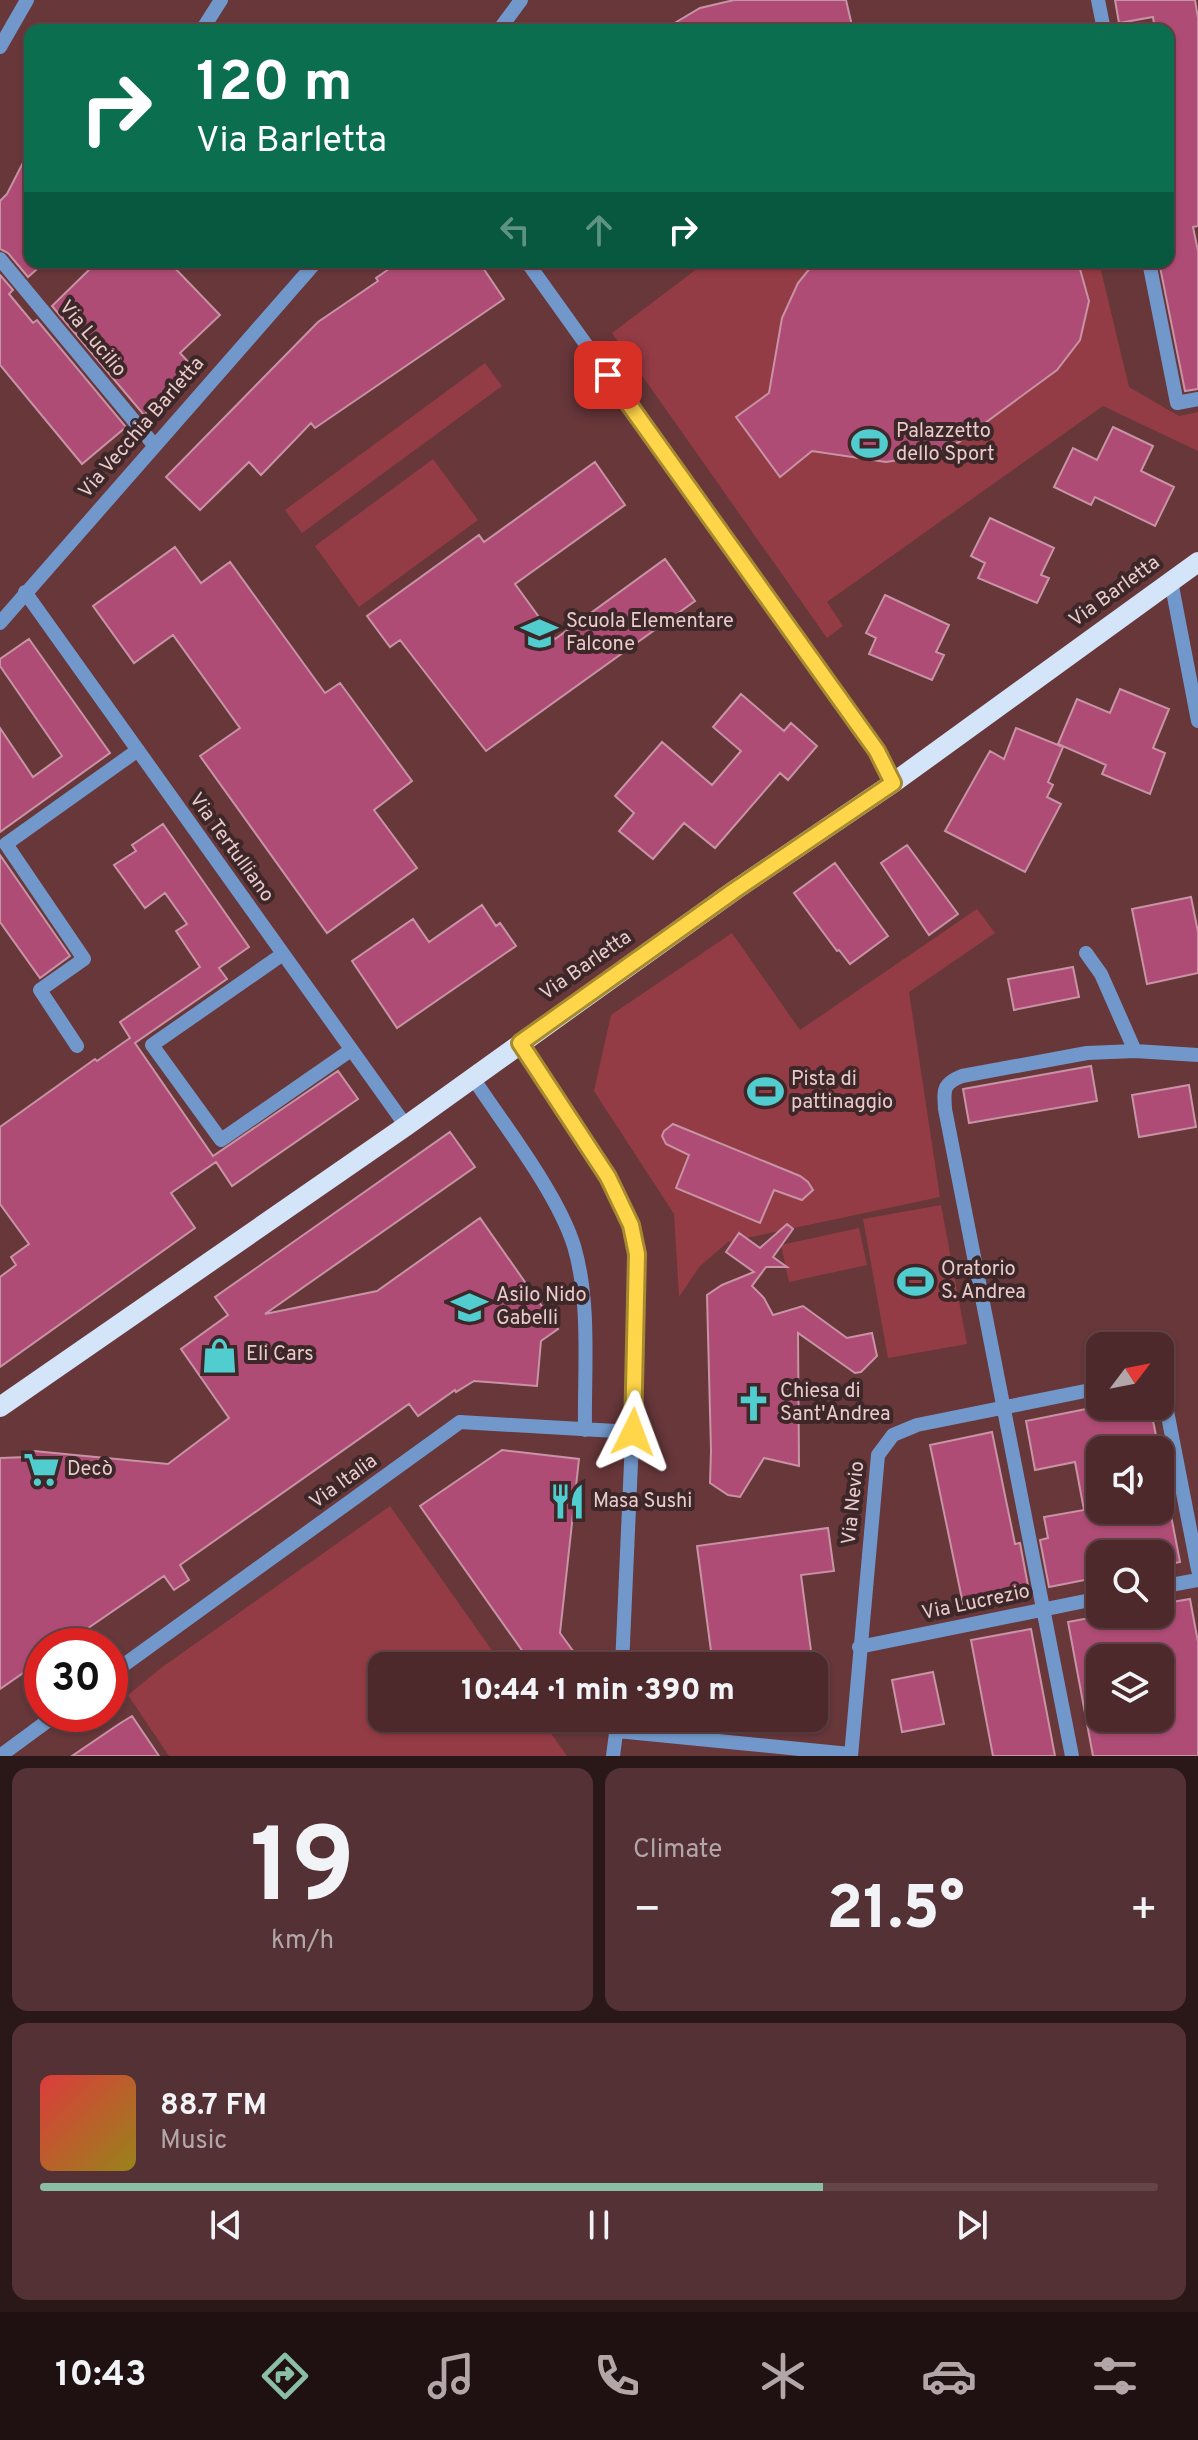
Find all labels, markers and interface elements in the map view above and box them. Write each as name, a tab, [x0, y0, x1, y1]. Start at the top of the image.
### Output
text: 120 m	[196, 50, 353, 120]
icon: right	[64, 56, 168, 160]
text: Via Barletta	[196, 119, 387, 165]
icon: left	[493, 208, 537, 252]
icon: ahead	[577, 208, 621, 252]
icon: right	[661, 208, 705, 252]
street label: Via Lucilio	[52, 295, 132, 383]
pin	[574, 341, 642, 409]
street label: Via Vecchia Barletta	[73, 352, 211, 504]
icon: arrive	[586, 353, 630, 397]
place label: Palazzetto dello Sport	[896, 419, 995, 468]
sports icon: Palazzetto dello Sport	[851, 424, 889, 462]
street label: Via Barletta	[1064, 550, 1166, 634]
place label: Scuola Elementare Falcone	[566, 609, 734, 658]
school or university icon: Scuola Elementare Falcone	[521, 614, 559, 652]
street label: Via Tertulliano	[183, 788, 279, 908]
street label: Via Barletta	[535, 925, 637, 1007]
place label: Pista di pattinaggio	[791, 1067, 893, 1116]
sports icon: Pista di pattinaggio	[746, 1073, 784, 1111]
place label: Oratorio S. Andrea	[941, 1257, 1026, 1306]
sports icon: Oratorio S. Andrea	[896, 1263, 934, 1301]
place label: Asilo Nido Gabelli	[496, 1283, 587, 1332]
school or university icon: Asilo Nido Gabelli	[451, 1289, 489, 1327]
north arrow	[1086, 1332, 1174, 1420]
map controls	[1086, 1332, 1174, 1732]
shop icon: Eli Cars	[201, 1336, 239, 1374]
place label: Eli Cars	[246, 1342, 314, 1368]
place label: Chiesa di Sant'Andrea	[780, 1379, 890, 1428]
church icon: Chiesa di Sant'Andrea	[735, 1384, 773, 1422]
position arrow	[591, 1390, 675, 1474]
button: sound	[1086, 1436, 1174, 1524]
street label: Via Italia	[305, 1449, 383, 1515]
supermarket icon: Decò	[22, 1451, 60, 1489]
place label: Decò	[67, 1457, 113, 1483]
street label: Via Nevio	[837, 1460, 871, 1546]
restaurant icon: Masa Sushi	[548, 1483, 586, 1521]
place label: Masa Sushi	[593, 1489, 692, 1515]
button: search	[1086, 1540, 1174, 1628]
street label: Via Lucrezio	[920, 1579, 1032, 1627]
speed limit sign: 30	[24, 1628, 128, 1732]
button: layers	[1086, 1644, 1174, 1732]
text: 10:44 · 1 min · 390 m	[461, 1673, 735, 1710]
text: 19	[250, 1807, 355, 1939]
text: Climate	[633, 1834, 722, 1867]
text: 21.5°	[826, 1874, 965, 1950]
text: −	[633, 1884, 661, 1940]
text: +	[1130, 1884, 1158, 1940]
text: km/h	[271, 1925, 334, 1958]
text: 88.7 FM	[160, 2088, 267, 2125]
text: Music	[160, 2125, 227, 2158]
icon: previous	[204, 2203, 248, 2247]
icon: pause	[577, 2203, 621, 2247]
icon: next	[950, 2203, 994, 2247]
icon: directions	[257, 2348, 313, 2404]
icon: music	[423, 2348, 479, 2404]
icon: phone	[589, 2348, 645, 2404]
icon: climate	[755, 2348, 811, 2404]
icon: car	[921, 2348, 977, 2404]
icon: filters	[1087, 2348, 1143, 2404]
text: 10:43	[55, 2353, 147, 2399]

